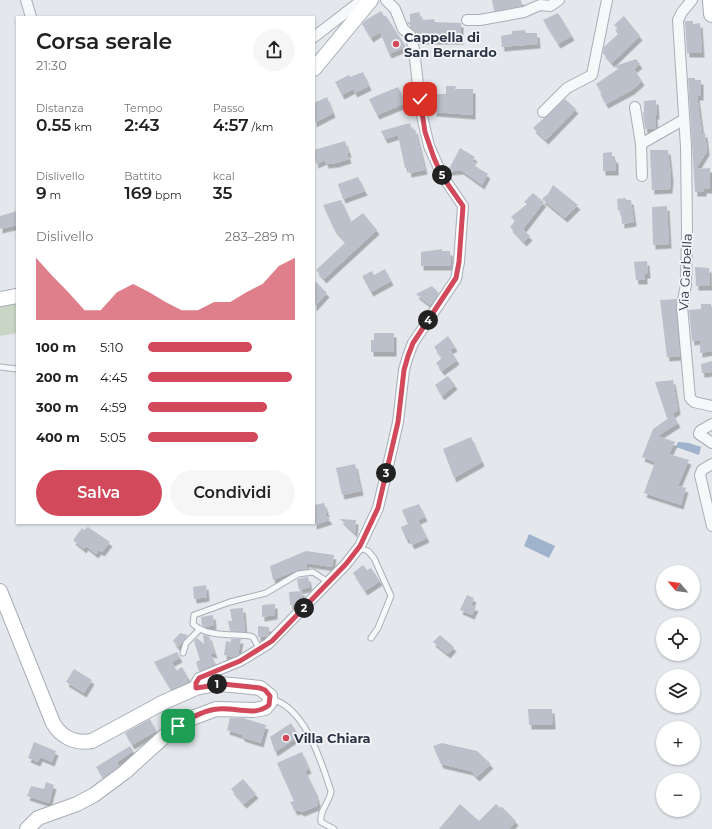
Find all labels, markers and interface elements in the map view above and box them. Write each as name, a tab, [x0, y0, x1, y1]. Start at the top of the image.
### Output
text: Corsa serale	[36, 28, 172, 55]
button: share	[253, 29, 295, 71]
place label: Cappella di San Bernardo	[404, 29, 497, 60]
marker: Cappella di San Bernardo	[391, 39, 401, 49]
text: 21:30	[36, 57, 67, 73]
pin	[403, 82, 437, 116]
icon: check	[409, 88, 431, 110]
text: Distanza	[36, 101, 84, 115]
text: Tempo	[124, 101, 163, 115]
text: Passo	[213, 101, 245, 115]
text: 0.55	[36, 115, 71, 135]
text: 2:43	[124, 115, 160, 135]
text: 4:57	[213, 115, 249, 135]
text: km	[71, 120, 92, 134]
text: /km	[249, 120, 273, 134]
pin: 5	[432, 165, 452, 185]
text: 5	[439, 168, 445, 182]
text: Dislivello	[36, 169, 85, 183]
text: Battito	[124, 169, 162, 183]
text: kcal	[213, 169, 235, 183]
text: 9	[36, 183, 47, 203]
text: 169	[124, 183, 152, 203]
text: 35	[213, 183, 232, 203]
text: m	[47, 188, 61, 202]
text: bpm	[152, 188, 182, 202]
text: Dislivello	[36, 228, 93, 244]
text: 283–289 m	[225, 228, 295, 244]
street label: Via Garbella	[675, 233, 695, 311]
pin: 4	[418, 310, 438, 330]
text: 4	[424, 313, 432, 327]
text: 100 m	[36, 339, 76, 355]
text: 5:10	[100, 339, 123, 355]
text: 200 m	[36, 369, 79, 385]
text: 4:45	[100, 369, 127, 385]
text: 300 m	[36, 399, 79, 415]
text: 4:59	[100, 399, 127, 415]
text: 400 m	[36, 429, 80, 445]
text: 5:05	[100, 429, 126, 445]
pin: 3	[376, 463, 396, 483]
text: 3	[383, 466, 389, 480]
button: Salva	[36, 470, 162, 516]
button: Condividi	[170, 470, 295, 516]
north arrow	[656, 565, 700, 609]
map controls	[656, 565, 700, 817]
pin: 2	[294, 598, 314, 618]
text: 2	[301, 601, 307, 615]
button: locate	[656, 617, 700, 661]
button: layers	[656, 669, 700, 713]
pin: 1	[207, 674, 227, 694]
text: 1	[215, 677, 219, 691]
pin	[161, 709, 195, 743]
icon: arrive	[167, 715, 189, 737]
button: +	[656, 721, 700, 765]
place label: Villa Chiara	[293, 730, 371, 746]
marker: Villa Chiara	[281, 733, 291, 743]
button: −	[656, 773, 700, 817]

